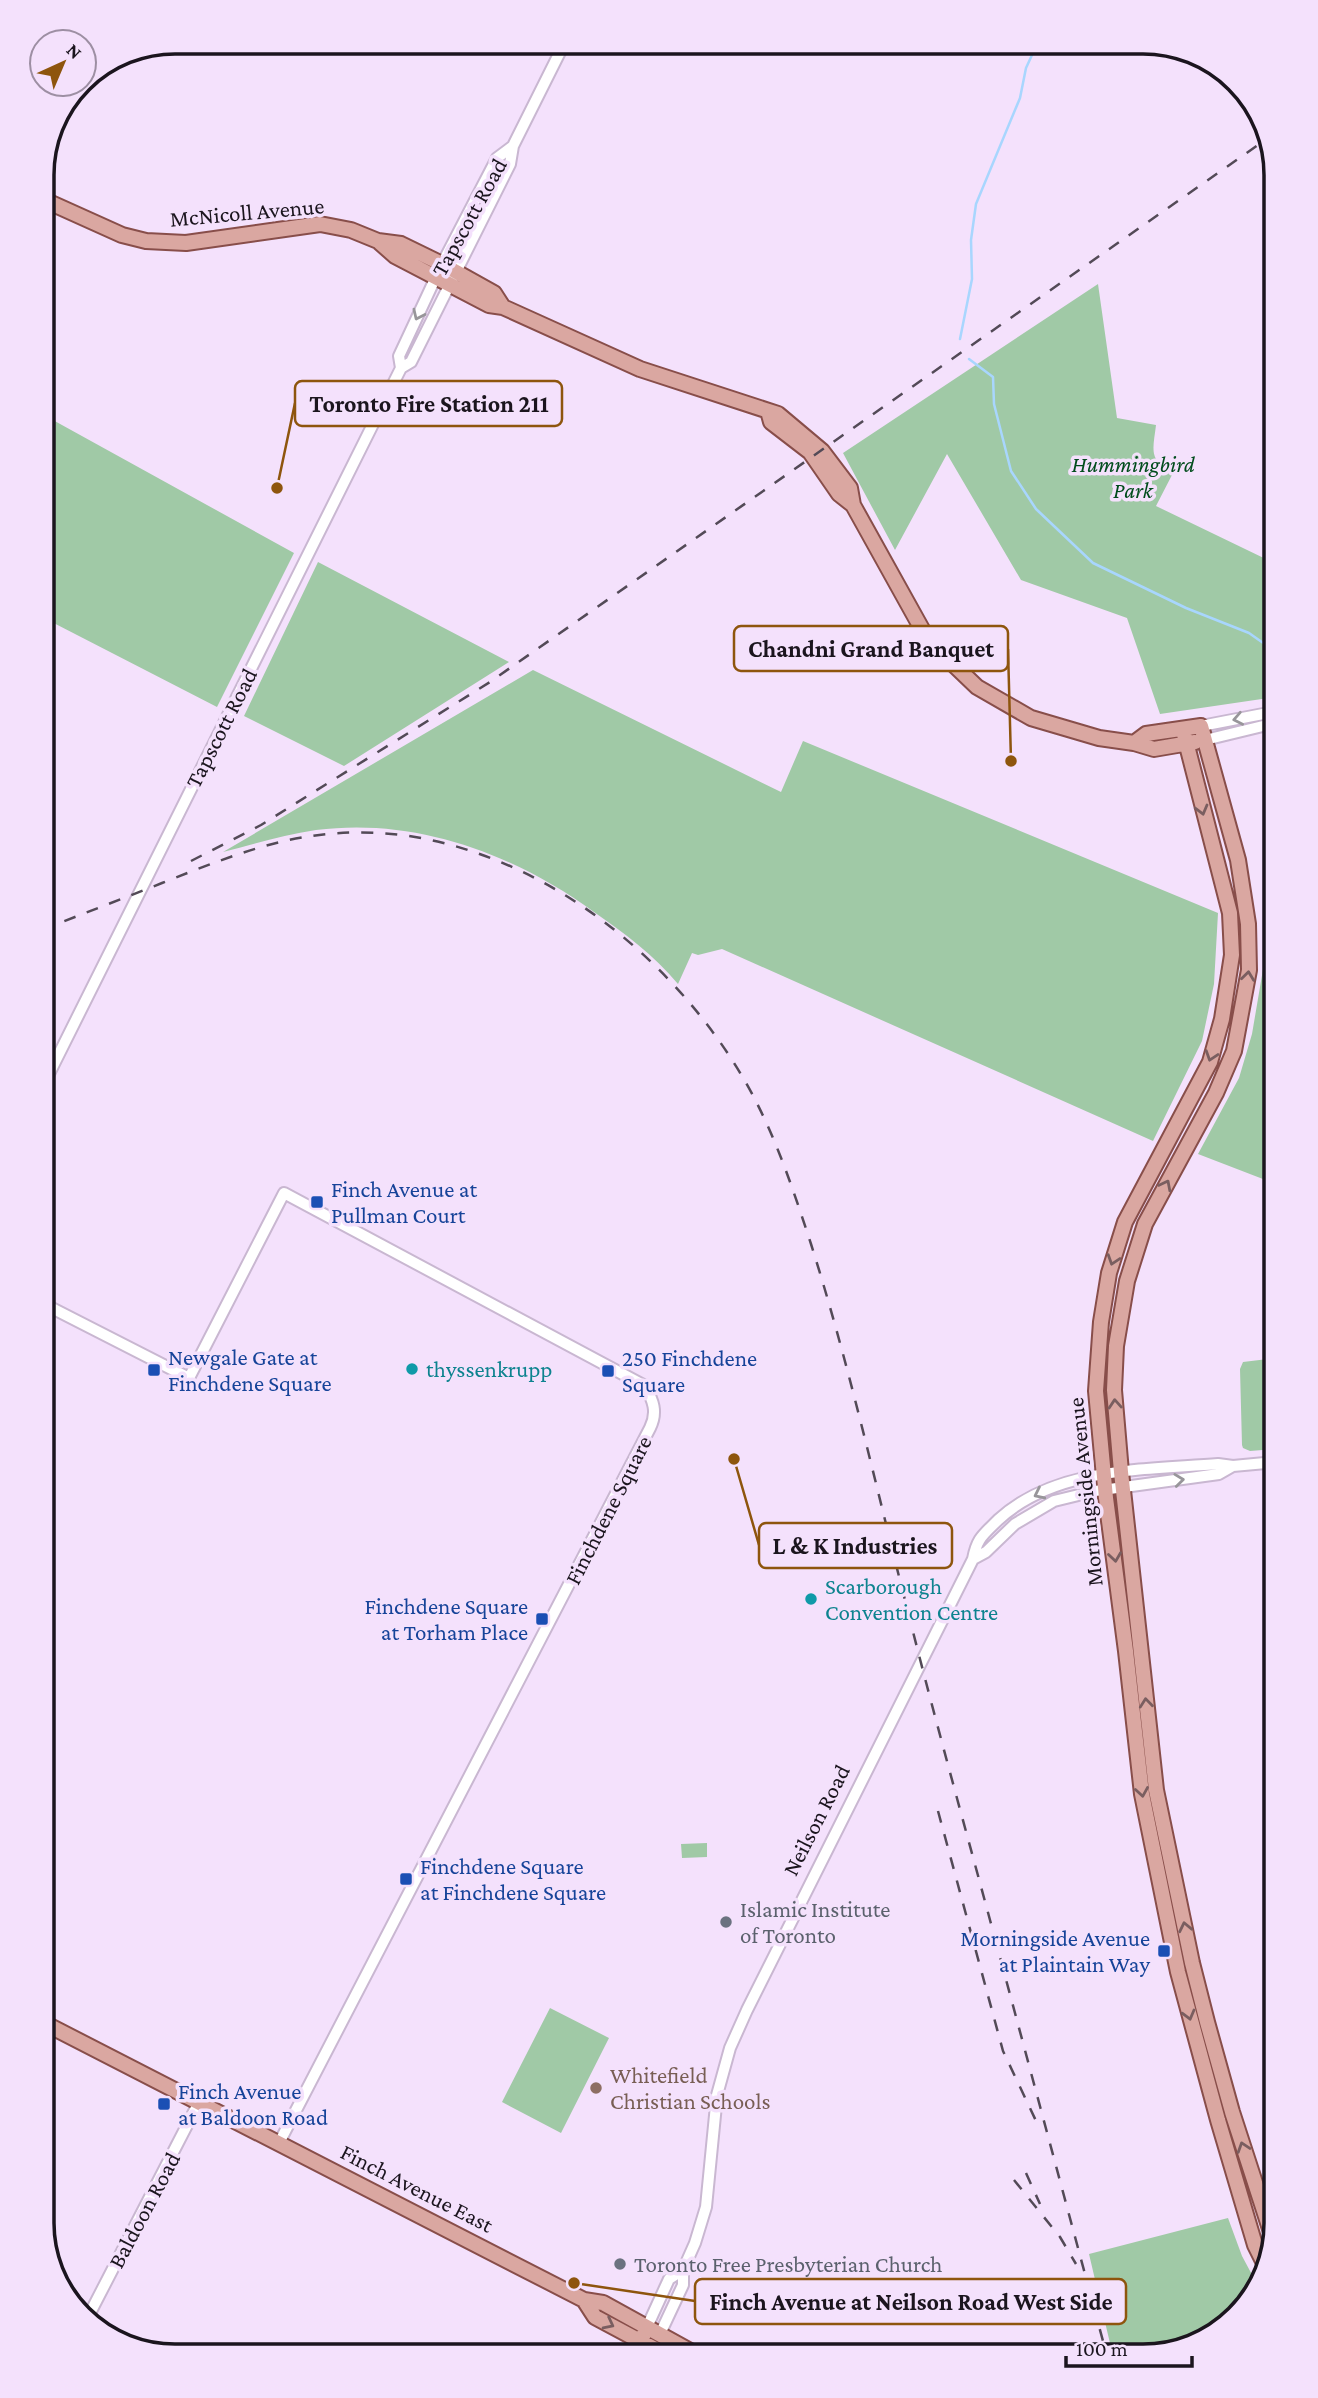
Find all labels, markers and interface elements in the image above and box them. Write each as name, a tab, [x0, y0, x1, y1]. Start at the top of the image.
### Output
north arrow	[28, 28, 98, 98]
text: N	[63, 39, 86, 63]
street label: Tapscott Road	[426, 154, 512, 280]
street label: McNicoll Avenue	[169, 192, 325, 232]
one-way arrow	[412, 308, 426, 320]
callout: Toronto Fire Station 211	[295, 381, 562, 426]
text: Toronto Fire Station 211	[309, 390, 549, 417]
park label: Hummingbird Park	[1071, 451, 1196, 503]
callout: Chandni Grand Banquet	[734, 626, 1008, 671]
text: Chandni Grand Banquet	[748, 635, 994, 662]
street label: Tapscott Road	[180, 664, 262, 792]
one-way arrow	[1232, 710, 1244, 725]
one-way arrow	[1194, 804, 1208, 816]
one-way arrow	[1240, 970, 1255, 982]
one-way arrow	[1205, 1049, 1219, 1062]
place label: Finch Avenue at Pullman Court	[331, 1176, 477, 1228]
one-way arrow	[1157, 1180, 1171, 1193]
marker: Finch Avenue at Pullman Court	[309, 1194, 325, 1210]
one-way arrow	[1107, 1254, 1121, 1266]
place label: Newgale Gate at Finchdene Square	[168, 1344, 332, 1396]
place label: 250 Finchdene Square	[622, 1345, 757, 1397]
place label: thyssenkrupp	[426, 1356, 552, 1382]
marker: thyssenkrupp	[404, 1361, 420, 1377]
marker: Newgale Gate at Finchdene Square	[146, 1362, 162, 1378]
marker: 250 Finchdene Square	[600, 1363, 616, 1379]
street label: Morningside Avenue	[1062, 1396, 1108, 1588]
one-way arrow	[1108, 1398, 1123, 1409]
street label: Finchdene Square	[559, 1431, 657, 1589]
one-way arrow	[1173, 1472, 1185, 1487]
one-way arrow	[1034, 1486, 1046, 1500]
callout: L & K Industries	[759, 1523, 952, 1568]
text: L & K Industries	[773, 1532, 938, 1559]
one-way arrow	[1107, 1551, 1122, 1563]
place label: Scarborough Convention Centre	[825, 1573, 998, 1625]
marker: Scarborough Convention Centre	[803, 1591, 819, 1607]
place label: Finchdene Square at Torham Place	[364, 1593, 528, 1645]
marker: Finchdene Square at Torham Place	[534, 1611, 550, 1627]
one-way arrow	[1139, 1698, 1154, 1709]
street label: Neilson Road	[777, 1760, 855, 1880]
one-way arrow	[1134, 1786, 1149, 1798]
place label: Finchdene Square at Finchdene Square	[420, 1853, 606, 1905]
marker: Finchdene Square at Finchdene Square	[398, 1871, 414, 1887]
place label: Islamic Institute of Toronto	[740, 1896, 890, 1948]
marker: Islamic Institute of Toronto	[718, 1914, 734, 1930]
one-way arrow	[1178, 1921, 1193, 1933]
place label: Morningside Avenue at Plaintain Way	[960, 1925, 1150, 1977]
marker: Morningside Avenue at Plaintain Way	[1156, 1943, 1172, 1959]
one-way arrow	[1181, 2008, 1195, 2020]
place label: Whitefield Christian Schools	[610, 2062, 771, 2114]
place label: Finch Avenue at Baldoon Road	[178, 2078, 328, 2130]
marker: Whitefield Christian Schools	[588, 2080, 604, 2096]
marker: Finch Avenue at Baldoon Road	[156, 2096, 172, 2112]
street label: Finch Avenue East	[336, 2138, 498, 2238]
one-way arrow	[1237, 2141, 1251, 2154]
street label: Baldoon Road	[103, 2148, 185, 2272]
place label: Toronto Free Presbyterian Church	[634, 2251, 942, 2277]
marker: Toronto Free Presbyterian Church	[612, 2256, 628, 2272]
callout: Finch Avenue at Neilson Road West Side	[695, 2279, 1126, 2324]
text: Finch Avenue at Neilson Road West Side	[709, 2288, 1113, 2315]
one-way arrow	[601, 2315, 614, 2329]
scale bar	[1066, 2324, 1192, 2368]
text: 100 m	[1076, 2337, 1128, 2361]

